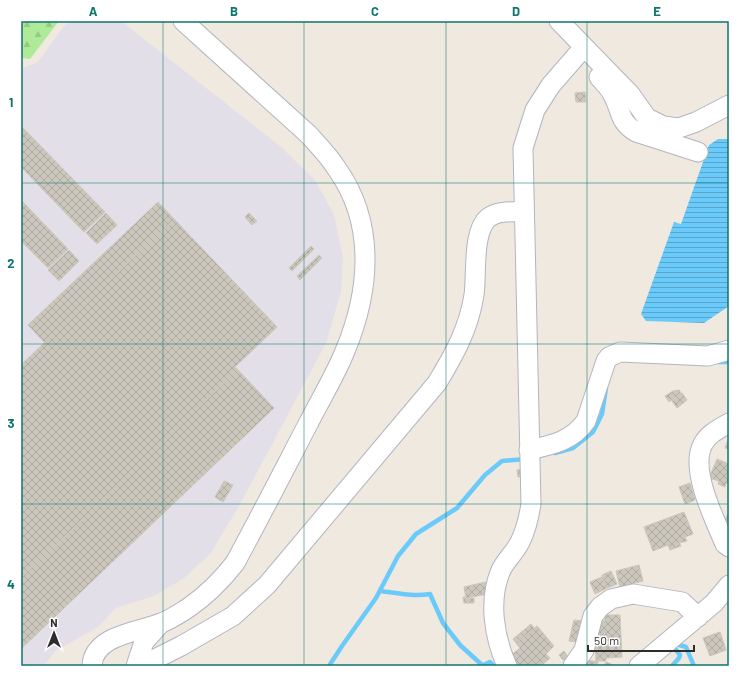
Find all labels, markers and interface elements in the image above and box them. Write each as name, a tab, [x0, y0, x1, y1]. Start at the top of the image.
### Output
text: A	[89, 3, 98, 19]
text: B	[230, 3, 238, 19]
text: C	[371, 3, 379, 19]
text: D	[512, 3, 520, 19]
text: E	[653, 3, 661, 19]
text: 1	[9, 94, 13, 110]
text: 2	[7, 255, 15, 271]
text: 3	[7, 415, 15, 431]
text: 4	[7, 576, 15, 592]
north arrow	[34, 613, 74, 653]
text: N	[50, 616, 58, 629]
scale bar	[588, 627, 694, 653]
text: 50 m	[594, 633, 619, 647]

